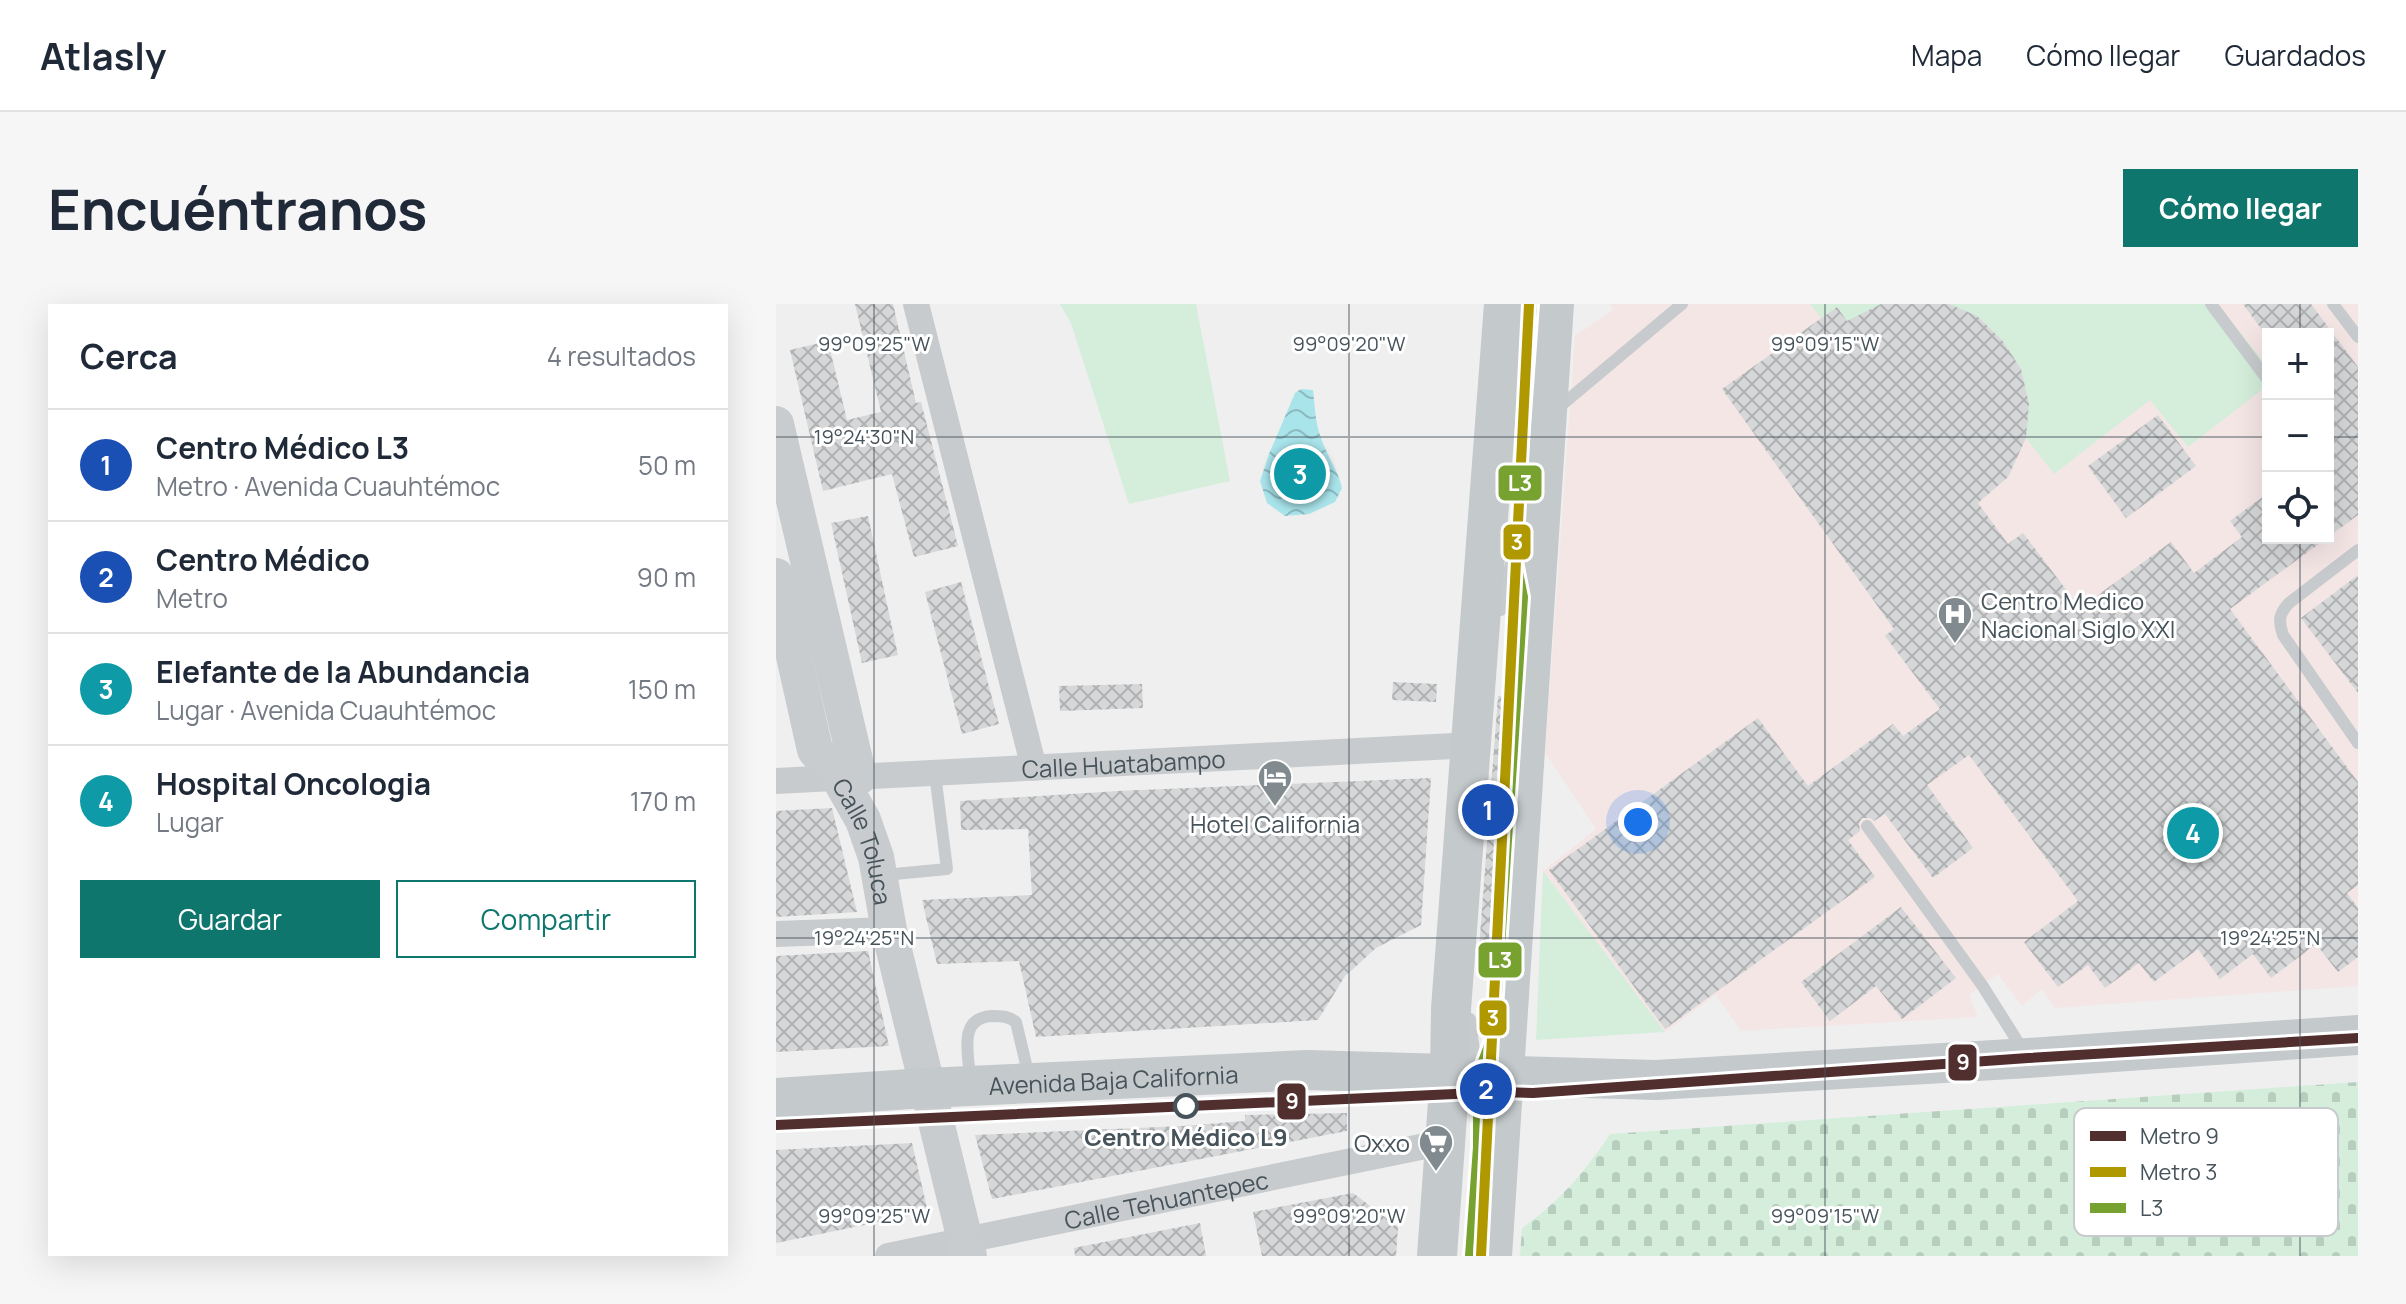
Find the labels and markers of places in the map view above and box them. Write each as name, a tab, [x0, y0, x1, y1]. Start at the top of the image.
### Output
pin: 3	[1274, 444, 1326, 504]
place label: Centro Medico Nacional Siglo XXI	[1981, 584, 2175, 645]
hospital icon: Centro Medico Nacional Siglo XXI	[1936, 595, 1974, 645]
hotel icon: Hotel California	[1256, 758, 1294, 808]
pin: 1	[1462, 780, 1514, 840]
pin: 4	[2167, 803, 2219, 863]
place label: Hotel California	[1190, 807, 1360, 840]
pin: 2	[1460, 1059, 1512, 1119]
marker: Centro Médico L9	[1174, 1094, 1198, 1118]
place label: Centro Médico L9	[1084, 1120, 1288, 1153]
supermarket icon: Oxxo	[1417, 1123, 1455, 1173]
place label: Oxxo	[1354, 1126, 1410, 1159]

